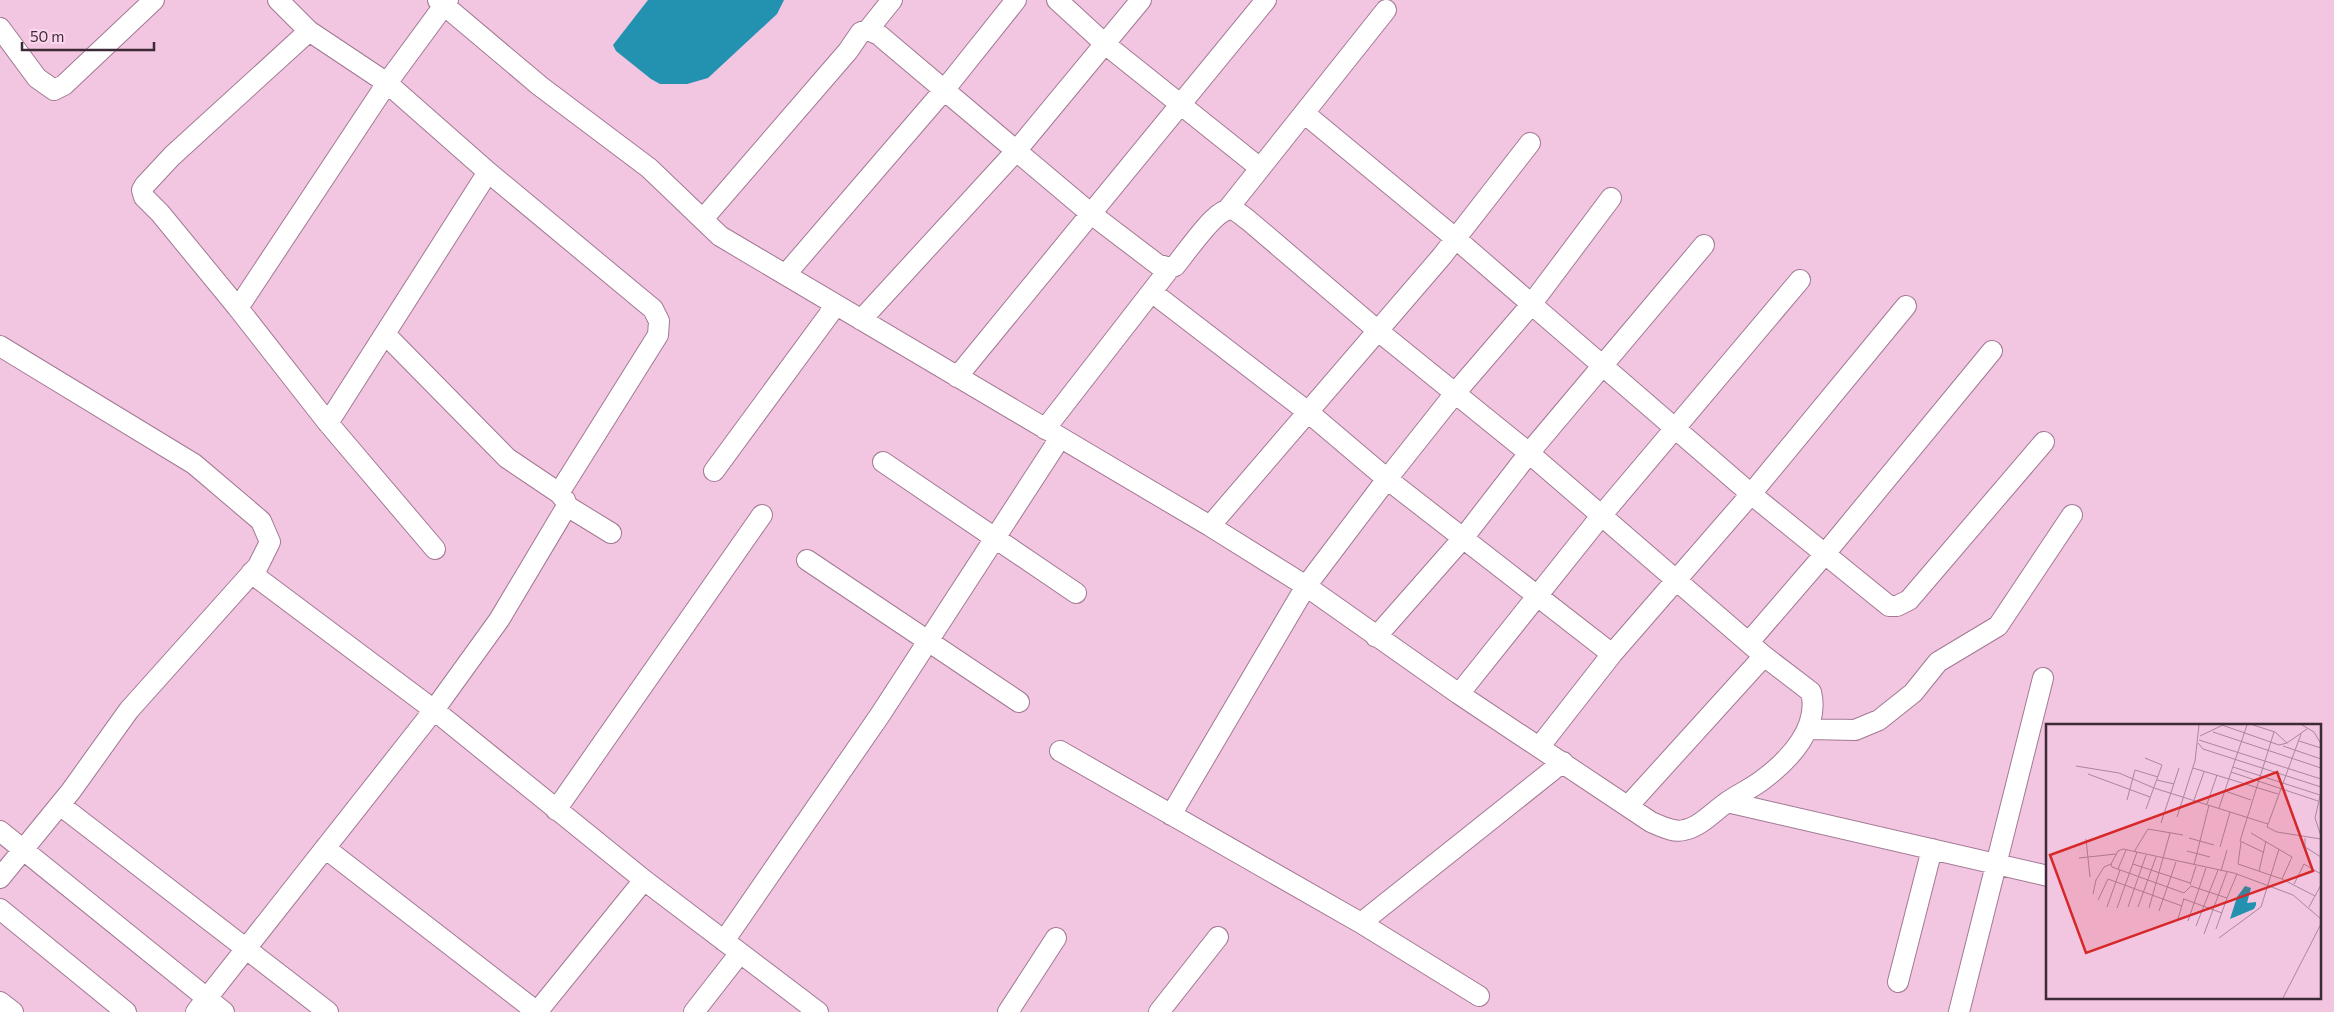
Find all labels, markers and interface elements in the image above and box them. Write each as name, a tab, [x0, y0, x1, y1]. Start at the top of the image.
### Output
scale bar	[22, 20, 155, 52]
text: 50 m	[30, 27, 64, 45]
inset map	[2046, 724, 2322, 1000]

